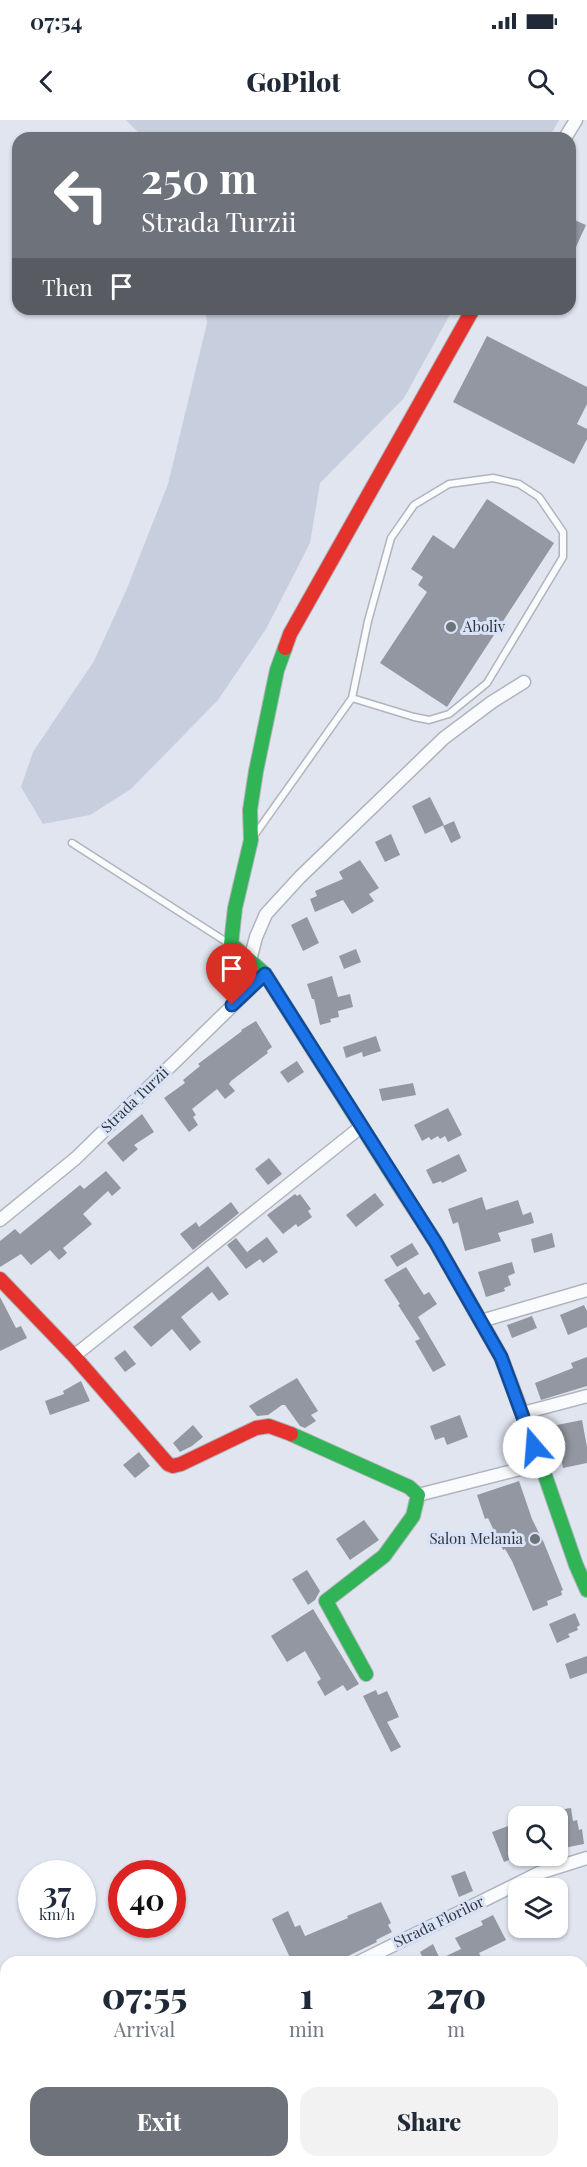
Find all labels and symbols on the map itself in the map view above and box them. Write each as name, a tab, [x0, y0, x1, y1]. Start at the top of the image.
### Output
place label: Aboliv	[462, 616, 506, 636]
marker: Aboliv	[444, 620, 458, 634]
pin	[206, 943, 257, 1005]
street label: Strada Turzii	[96, 1062, 173, 1137]
position arrow	[502, 1415, 566, 1479]
place label: Salon Melania	[429, 1528, 524, 1548]
marker: Salon Melania	[528, 1532, 542, 1546]
speed limit sign: 40	[108, 1860, 186, 1938]
street label: Strada Florilor	[390, 1890, 487, 1952]

